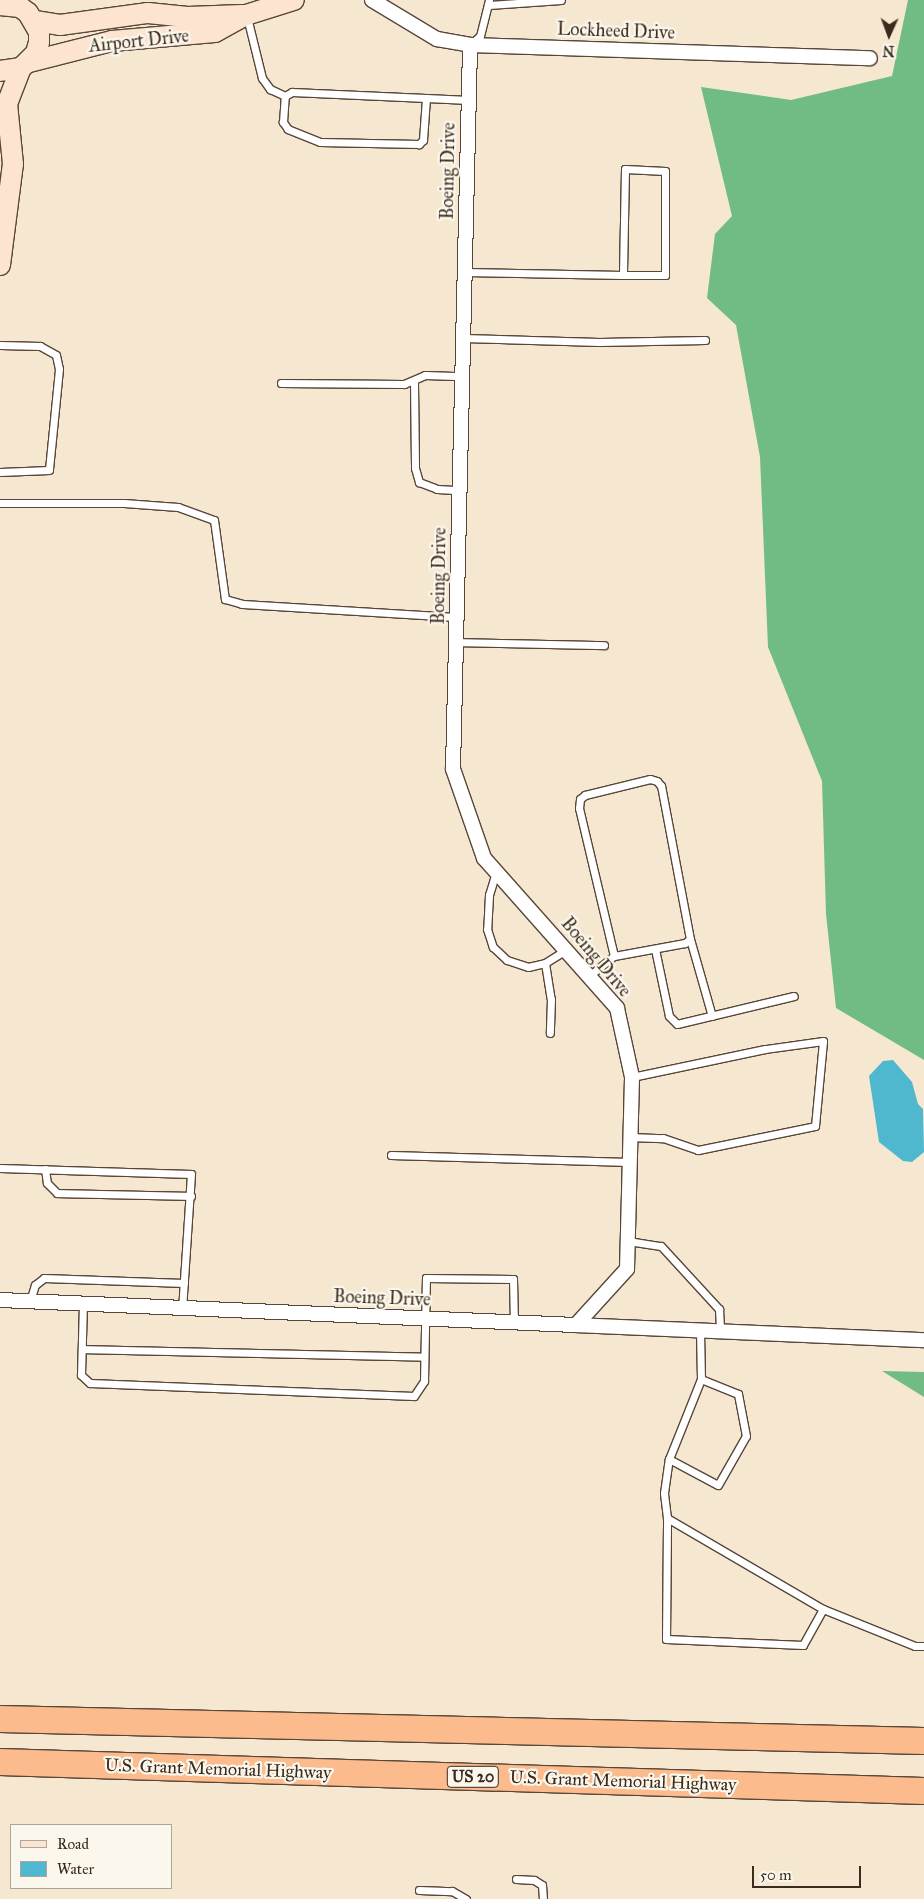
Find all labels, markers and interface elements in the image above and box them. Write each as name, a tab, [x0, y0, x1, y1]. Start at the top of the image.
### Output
north arrow	[864, 10, 914, 60]
street label: Lockheed Drive	[557, 18, 675, 44]
street label: Airport Drive	[88, 25, 190, 57]
text: N	[882, 42, 895, 59]
street label: Boeing Drive	[436, 122, 460, 220]
street label: Boeing Drive	[427, 527, 451, 625]
street label: Boeing Drive	[556, 913, 636, 1001]
street label: Boeing Drive	[333, 1286, 431, 1310]
street label: U.S. Grant Memorial Highway	[104, 1754, 332, 1784]
road number: US 20	[447, 1764, 499, 1790]
street label: U.S. Grant Memorial Highway	[509, 1766, 737, 1796]
legend	[10, 1824, 172, 1889]
text: Road	[57, 1835, 89, 1853]
scale bar	[754, 1856, 863, 1888]
text: Water	[57, 1860, 94, 1878]
text: 50 m	[760, 1866, 792, 1884]

